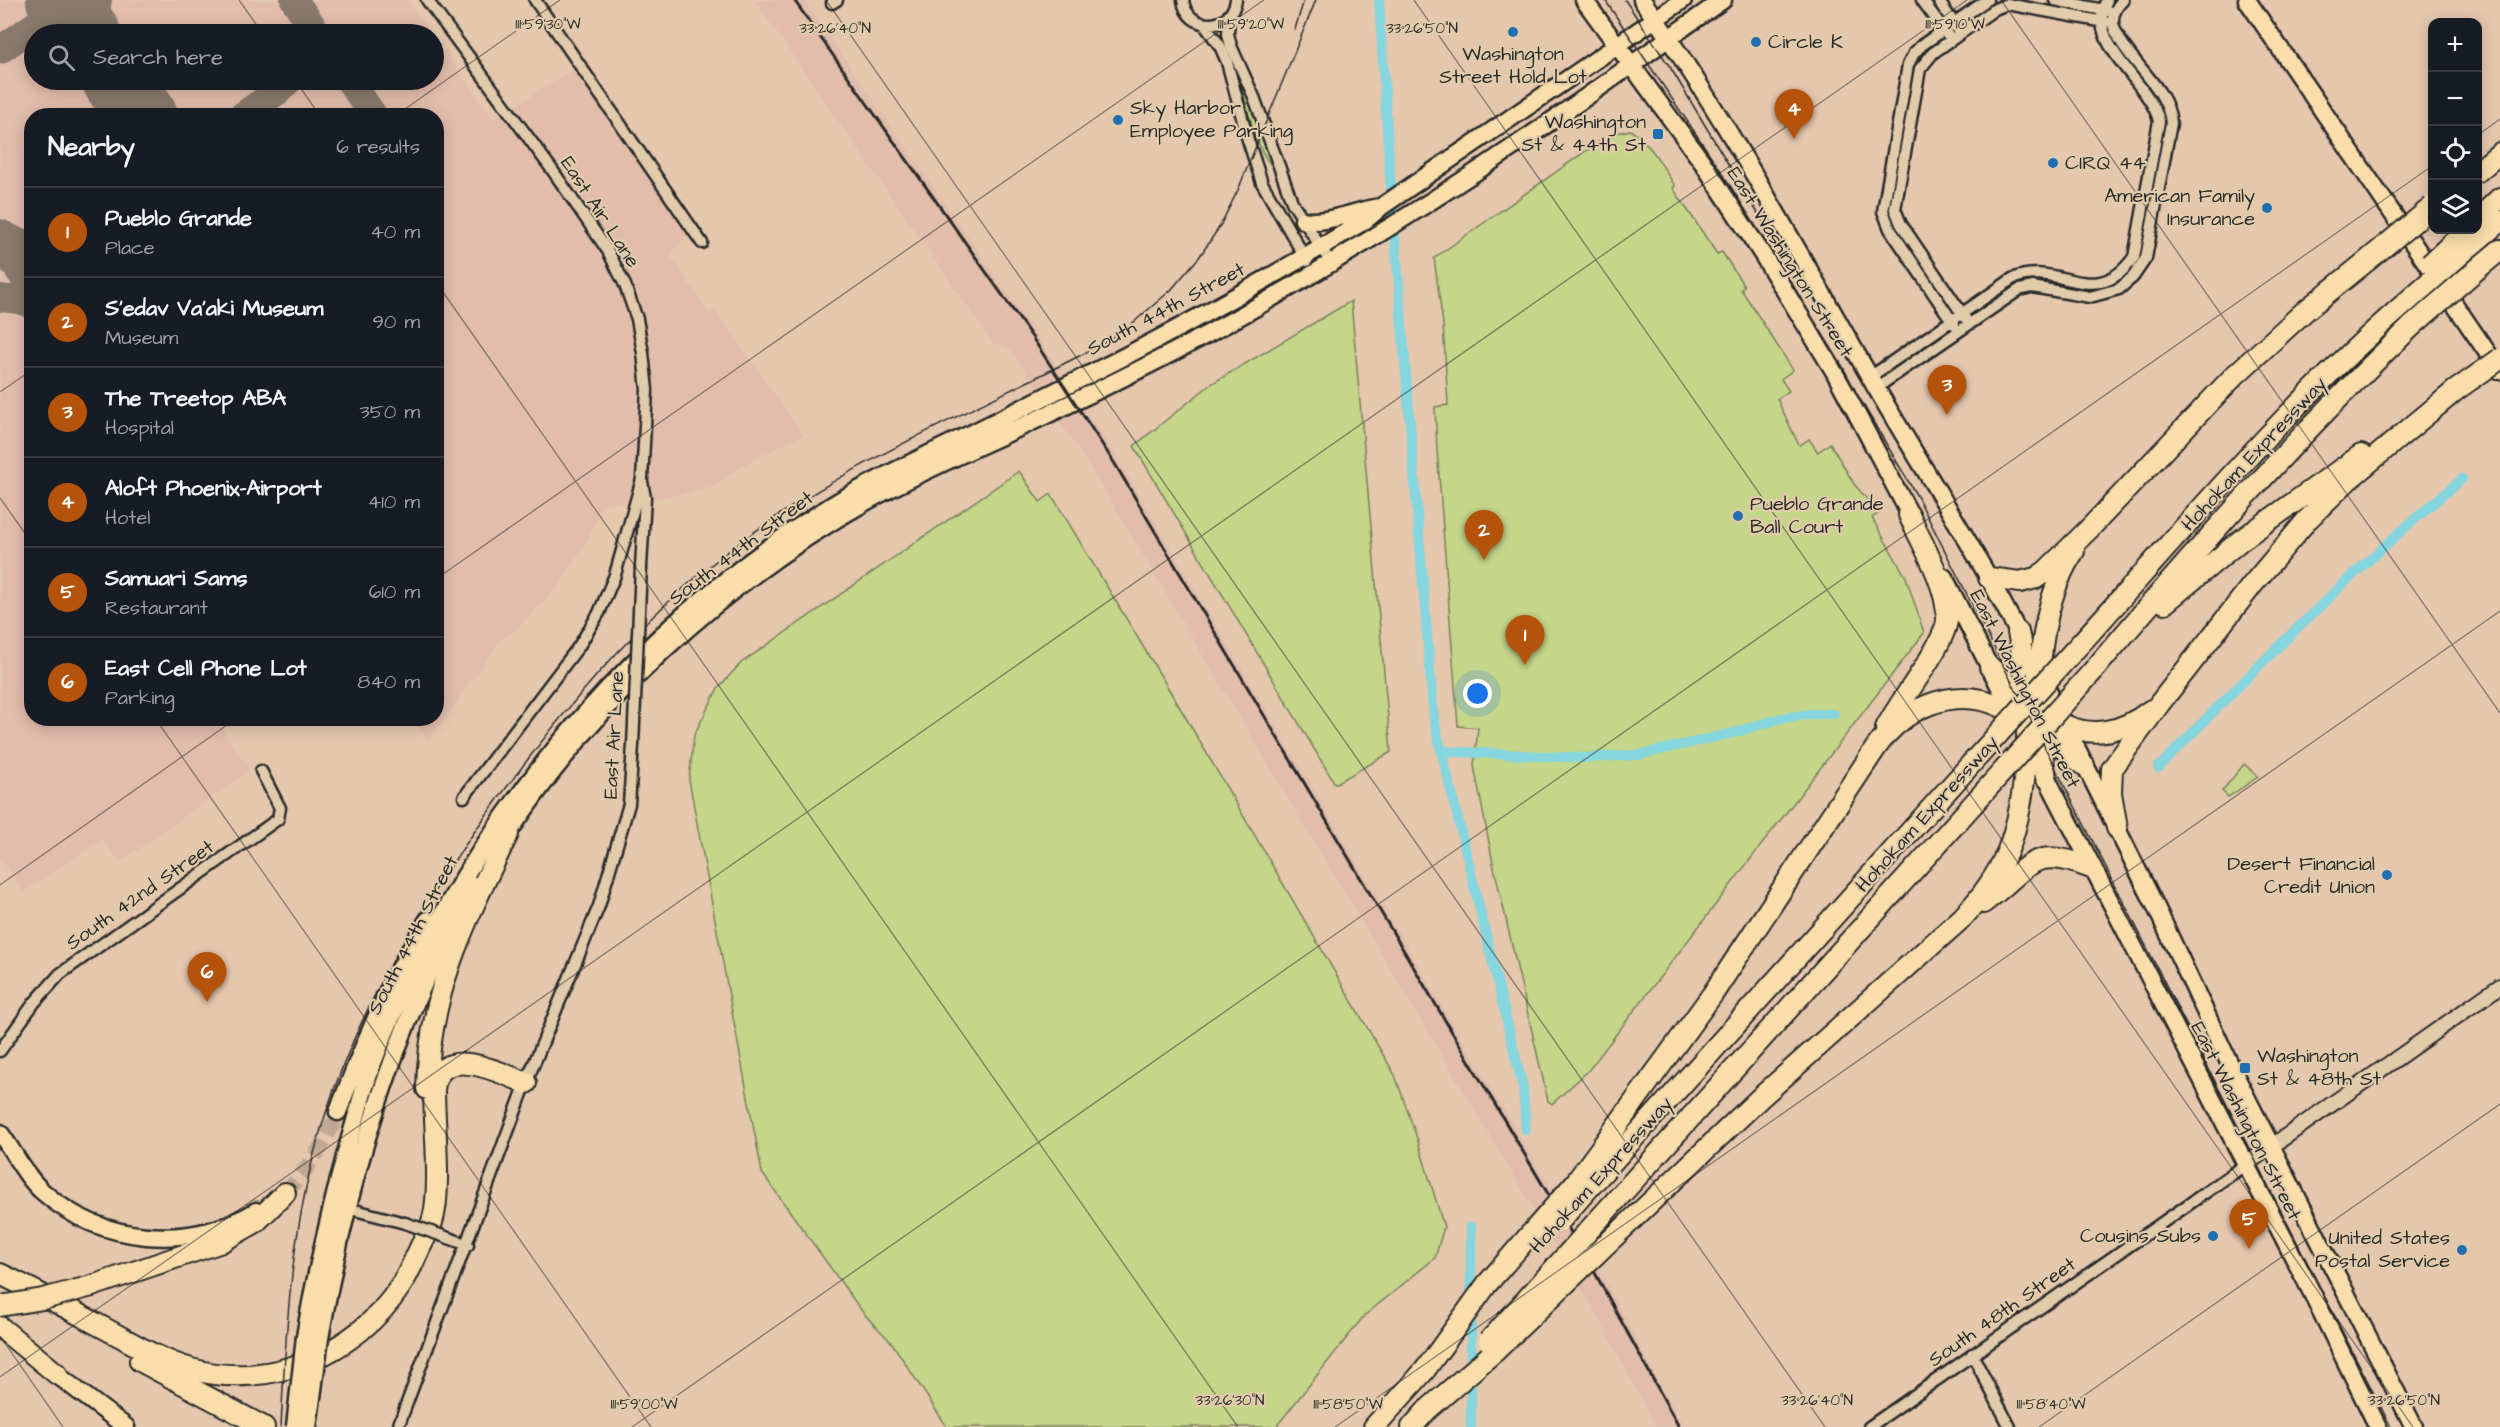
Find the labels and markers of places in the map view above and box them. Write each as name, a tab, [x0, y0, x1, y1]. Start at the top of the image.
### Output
marker: Washington Street Hold Lot	[1506, 25, 1520, 39]
place label: Circle K	[1768, 28, 1843, 56]
marker: Circle K	[1749, 35, 1763, 49]
place label: Washington Street Hold Lot	[1439, 40, 1587, 91]
pin: 4	[1774, 90, 1814, 139]
place label: Sky Harbor Employee Parking	[1130, 94, 1293, 146]
place label: Washington St & 44th St	[1521, 108, 1646, 159]
marker: Sky Harbor Employee Parking	[1111, 113, 1125, 127]
marker: Washington St & 44th St	[1651, 127, 1665, 141]
place label: CIRQ 44	[2065, 149, 2146, 177]
marker: CIRQ 44	[2046, 156, 2060, 170]
place label: American Family Insurance	[2104, 182, 2255, 233]
marker: American Family Insurance	[2260, 201, 2274, 215]
pin: 3	[1928, 366, 1966, 415]
place label: Pueblo Grande Ball Court	[1750, 490, 1884, 541]
marker: Pueblo Grande Ball Court	[1731, 509, 1745, 523]
pin: 2	[1464, 510, 1504, 560]
pin: 1	[1506, 616, 1544, 665]
place label: Desert Financial Credit Union	[2227, 850, 2375, 901]
marker: Desert Financial Credit Union	[2380, 868, 2394, 882]
pin: 6	[188, 952, 226, 1002]
place label: Washington St & 48th St	[2257, 1042, 2381, 1093]
marker: Washington St & 48th St	[2238, 1061, 2252, 1075]
pin: 5	[2230, 1200, 2268, 1249]
place label: Cousins Subs	[2080, 1222, 2201, 1250]
place label: United States Postal Service	[2315, 1224, 2450, 1275]
marker: Cousins Subs	[2206, 1229, 2220, 1243]
marker: United States Postal Service	[2455, 1243, 2469, 1257]

